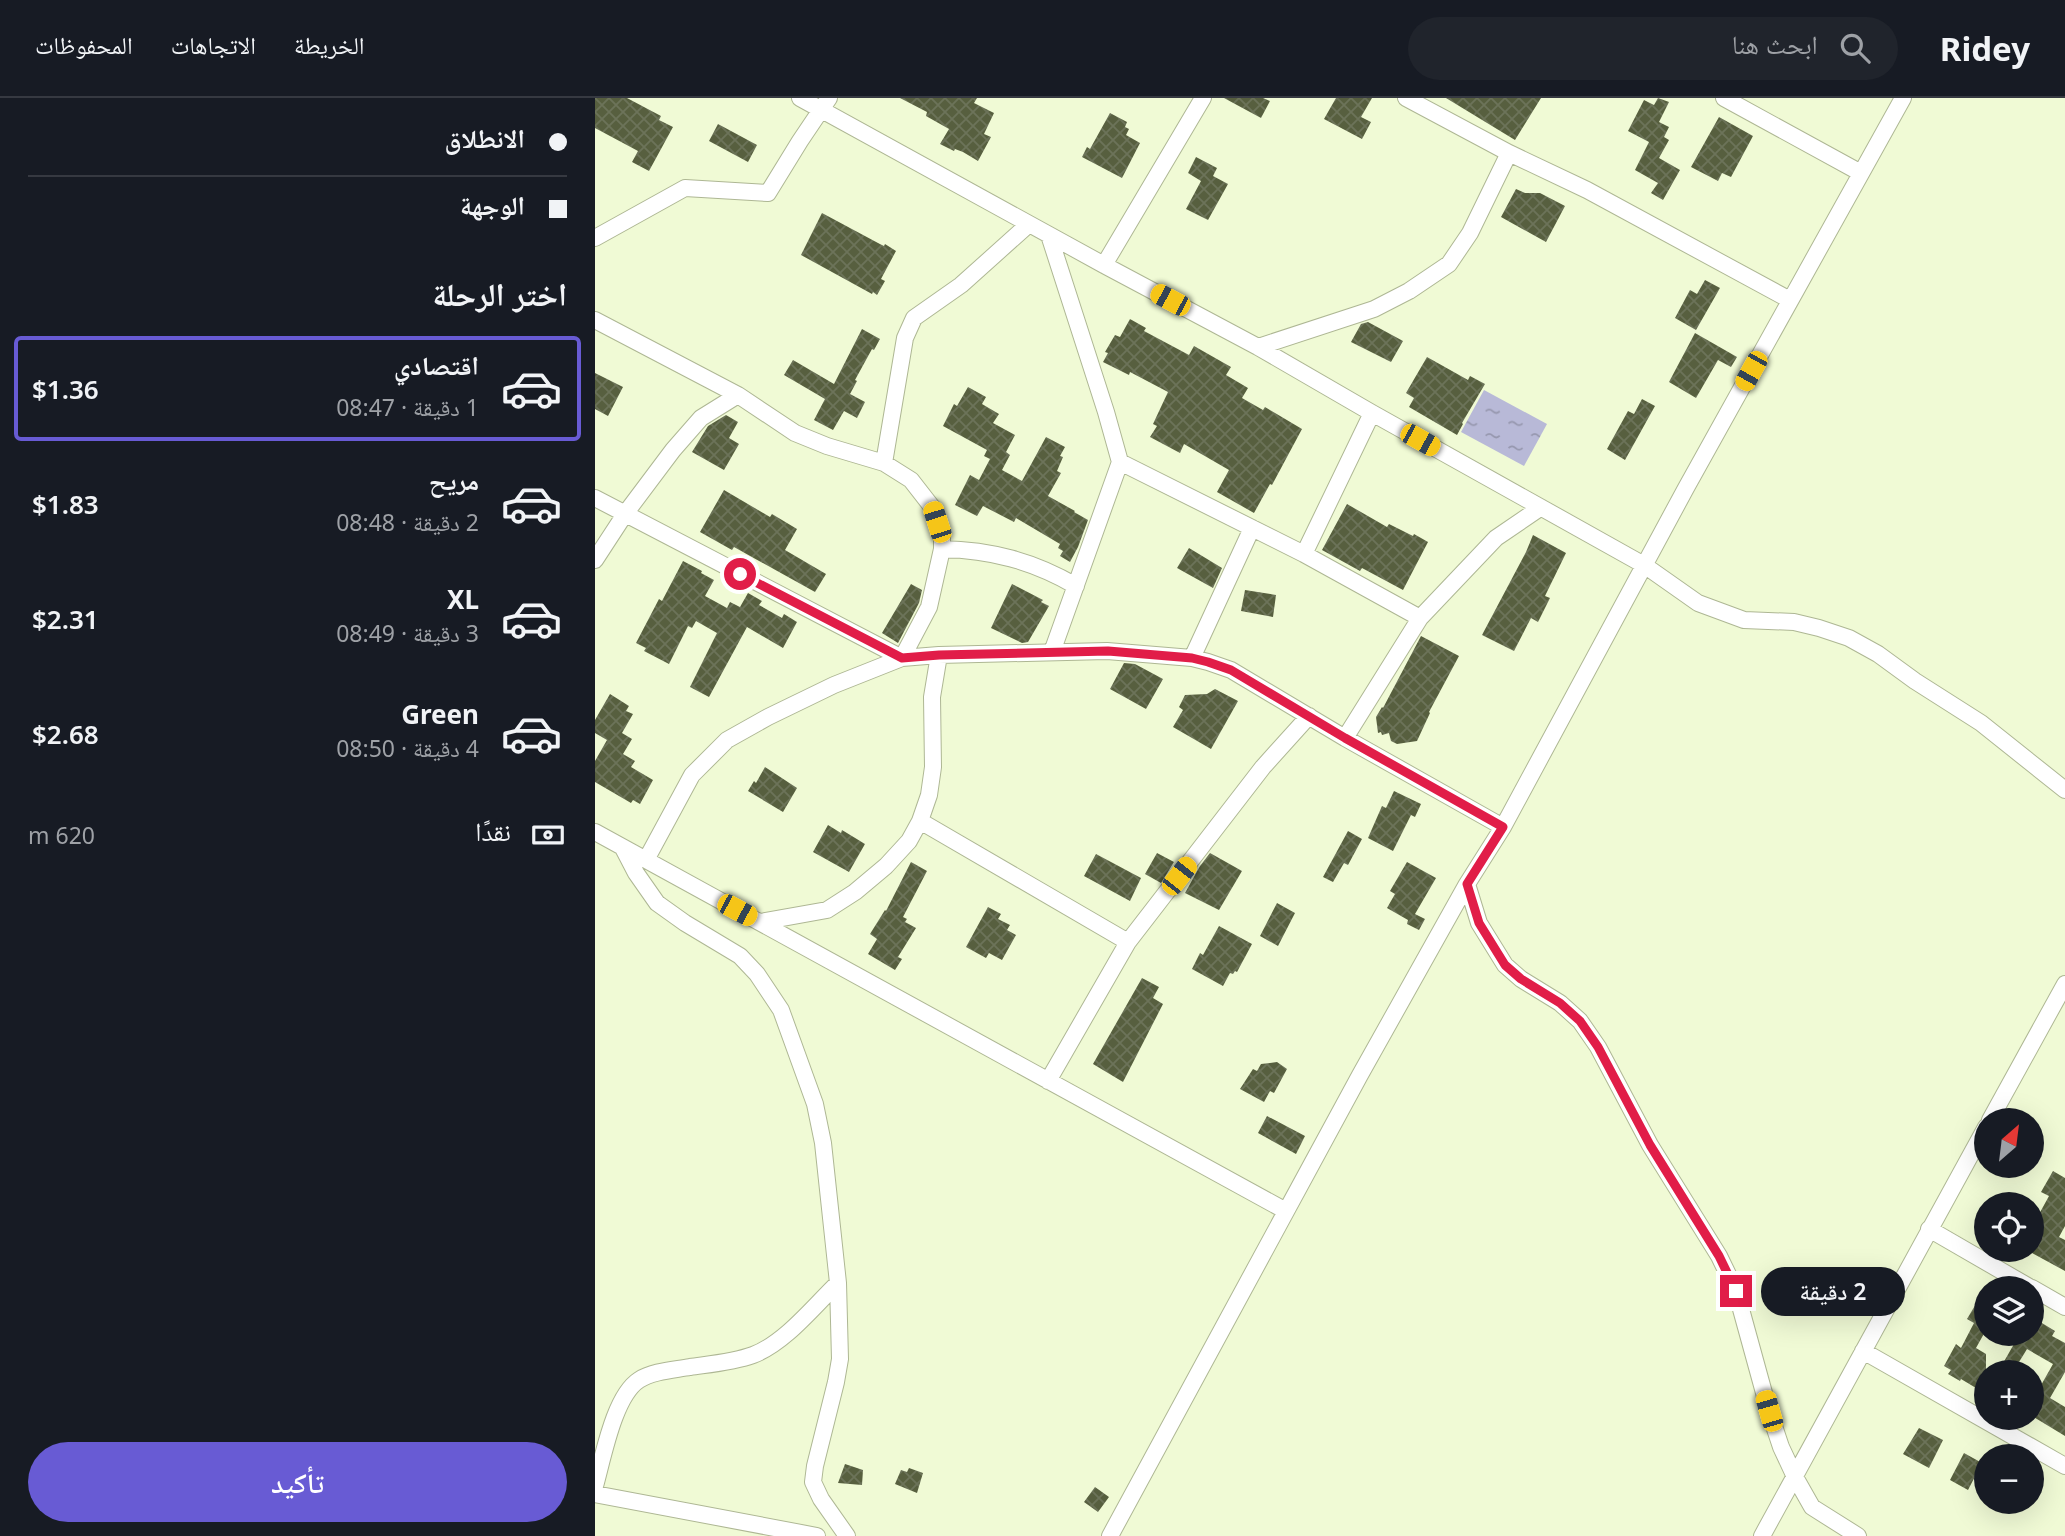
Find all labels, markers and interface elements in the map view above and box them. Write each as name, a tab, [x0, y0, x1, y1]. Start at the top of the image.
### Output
search box	[1408, 17, 1898, 80]
text: ابحث هنا	[1732, 26, 1818, 62]
text: Ridey	[1940, 26, 2030, 71]
text: المحفوظات	[35, 28, 133, 61]
text: الاتجاهات	[171, 28, 256, 61]
text: الخريطة	[294, 28, 365, 61]
icon: search	[1836, 29, 1874, 67]
text: الانطلاق	[445, 120, 525, 156]
text: الوجهة	[460, 187, 525, 223]
text: اختر الرحلة	[432, 272, 567, 315]
car	[1147, 281, 1194, 319]
text: اقتصادي	[394, 347, 479, 383]
car	[1732, 348, 1771, 394]
icon: car	[500, 357, 563, 420]
text: $1.36	[32, 371, 99, 407]
text: 1 دقيقة · 08:47	[336, 391, 479, 423]
car	[1397, 421, 1444, 459]
text: مريح	[429, 462, 479, 498]
icon: car	[500, 472, 563, 535]
text: $1.83	[32, 486, 99, 522]
car	[921, 499, 954, 545]
text: 2 دقيقة · 08:48	[336, 506, 479, 538]
route start	[724, 558, 756, 590]
text: XL	[447, 581, 479, 617]
icon: car	[500, 587, 563, 650]
text: $2.31	[32, 601, 99, 637]
text: 3 دقيقة · 08:49	[336, 617, 479, 649]
text: Green	[401, 696, 479, 732]
icon: car	[500, 702, 563, 765]
text: $2.68	[32, 716, 99, 752]
text: 4 دقيقة · 08:50	[336, 732, 479, 764]
text: نقدًا	[475, 813, 511, 849]
icon: cash	[529, 816, 567, 854]
text: 620 m	[28, 819, 95, 851]
car	[1158, 853, 1201, 899]
car	[714, 891, 761, 929]
north arrow	[1974, 1108, 2044, 1178]
map controls	[1974, 1108, 2044, 1514]
button: locate	[1974, 1192, 2044, 1262]
callout: 2 دقيقة	[1761, 1266, 1904, 1316]
route end	[1720, 1275, 1752, 1307]
text: 2 دقيقة	[1800, 1275, 1866, 1307]
button: layers	[1974, 1276, 2044, 1346]
button: +	[1974, 1360, 2044, 1430]
car	[1754, 1388, 1785, 1434]
button: تأكيد	[28, 1442, 567, 1522]
button: −	[1974, 1444, 2044, 1514]

